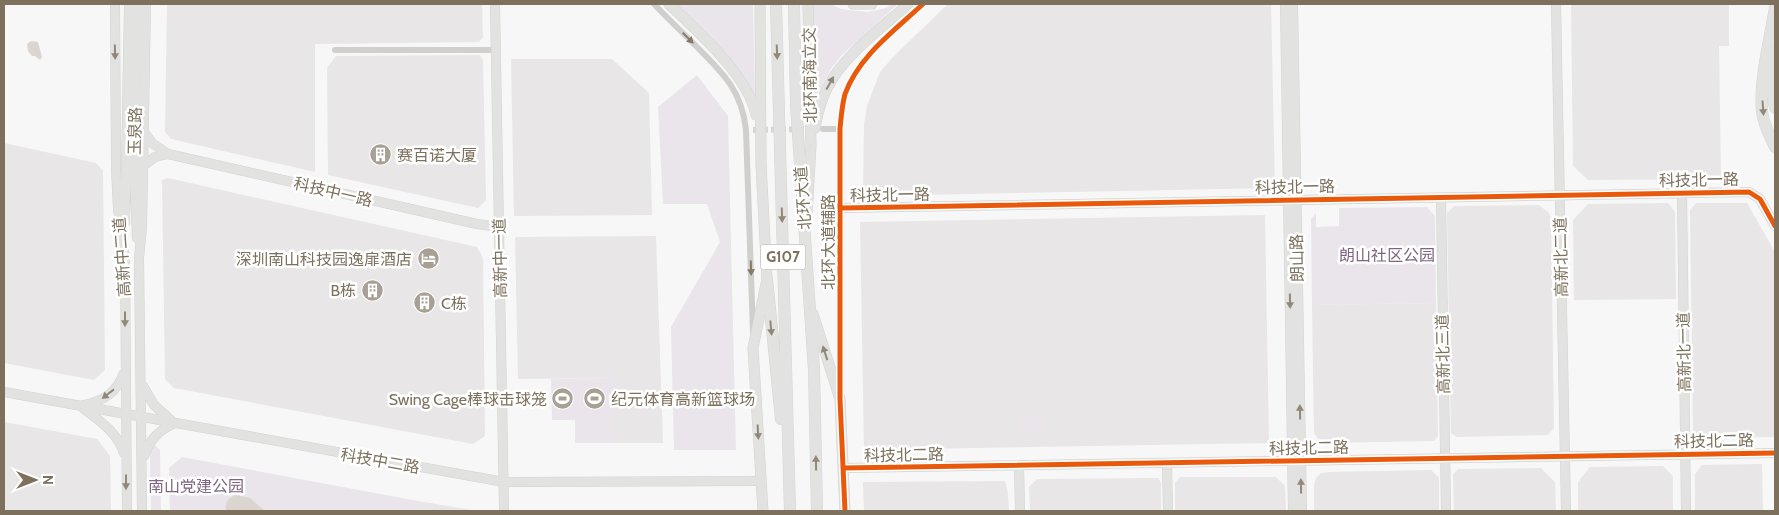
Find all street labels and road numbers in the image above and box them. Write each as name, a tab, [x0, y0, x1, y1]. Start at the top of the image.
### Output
street label: 北环南海立交	[800, 27, 820, 123]
street label: 玉泉路	[125, 107, 145, 155]
street label: 北环大道	[791, 165, 815, 231]
street label: 科技北一路	[1659, 170, 1739, 190]
street label: 科技中一路	[292, 174, 374, 210]
street label: 科技北一路	[1255, 177, 1335, 197]
street label: 科技北一路	[850, 185, 930, 205]
street label: 北环大道辅路	[819, 194, 838, 290]
street label: 高新中二道	[110, 216, 134, 298]
street label: 高新北二道	[1551, 217, 1571, 297]
street label: 高新中一道	[490, 218, 510, 298]
street label: 朗山路	[1287, 234, 1307, 282]
road number: G107	[760, 244, 806, 270]
street label: 高新北一道	[1674, 312, 1694, 392]
street label: 高新北三道	[1433, 314, 1453, 394]
street label: 科技北二路	[1674, 431, 1754, 451]
street label: 科技北二路	[1269, 438, 1349, 458]
street label: 科技中二路	[339, 445, 421, 477]
street label: 科技北二路	[864, 445, 944, 465]

